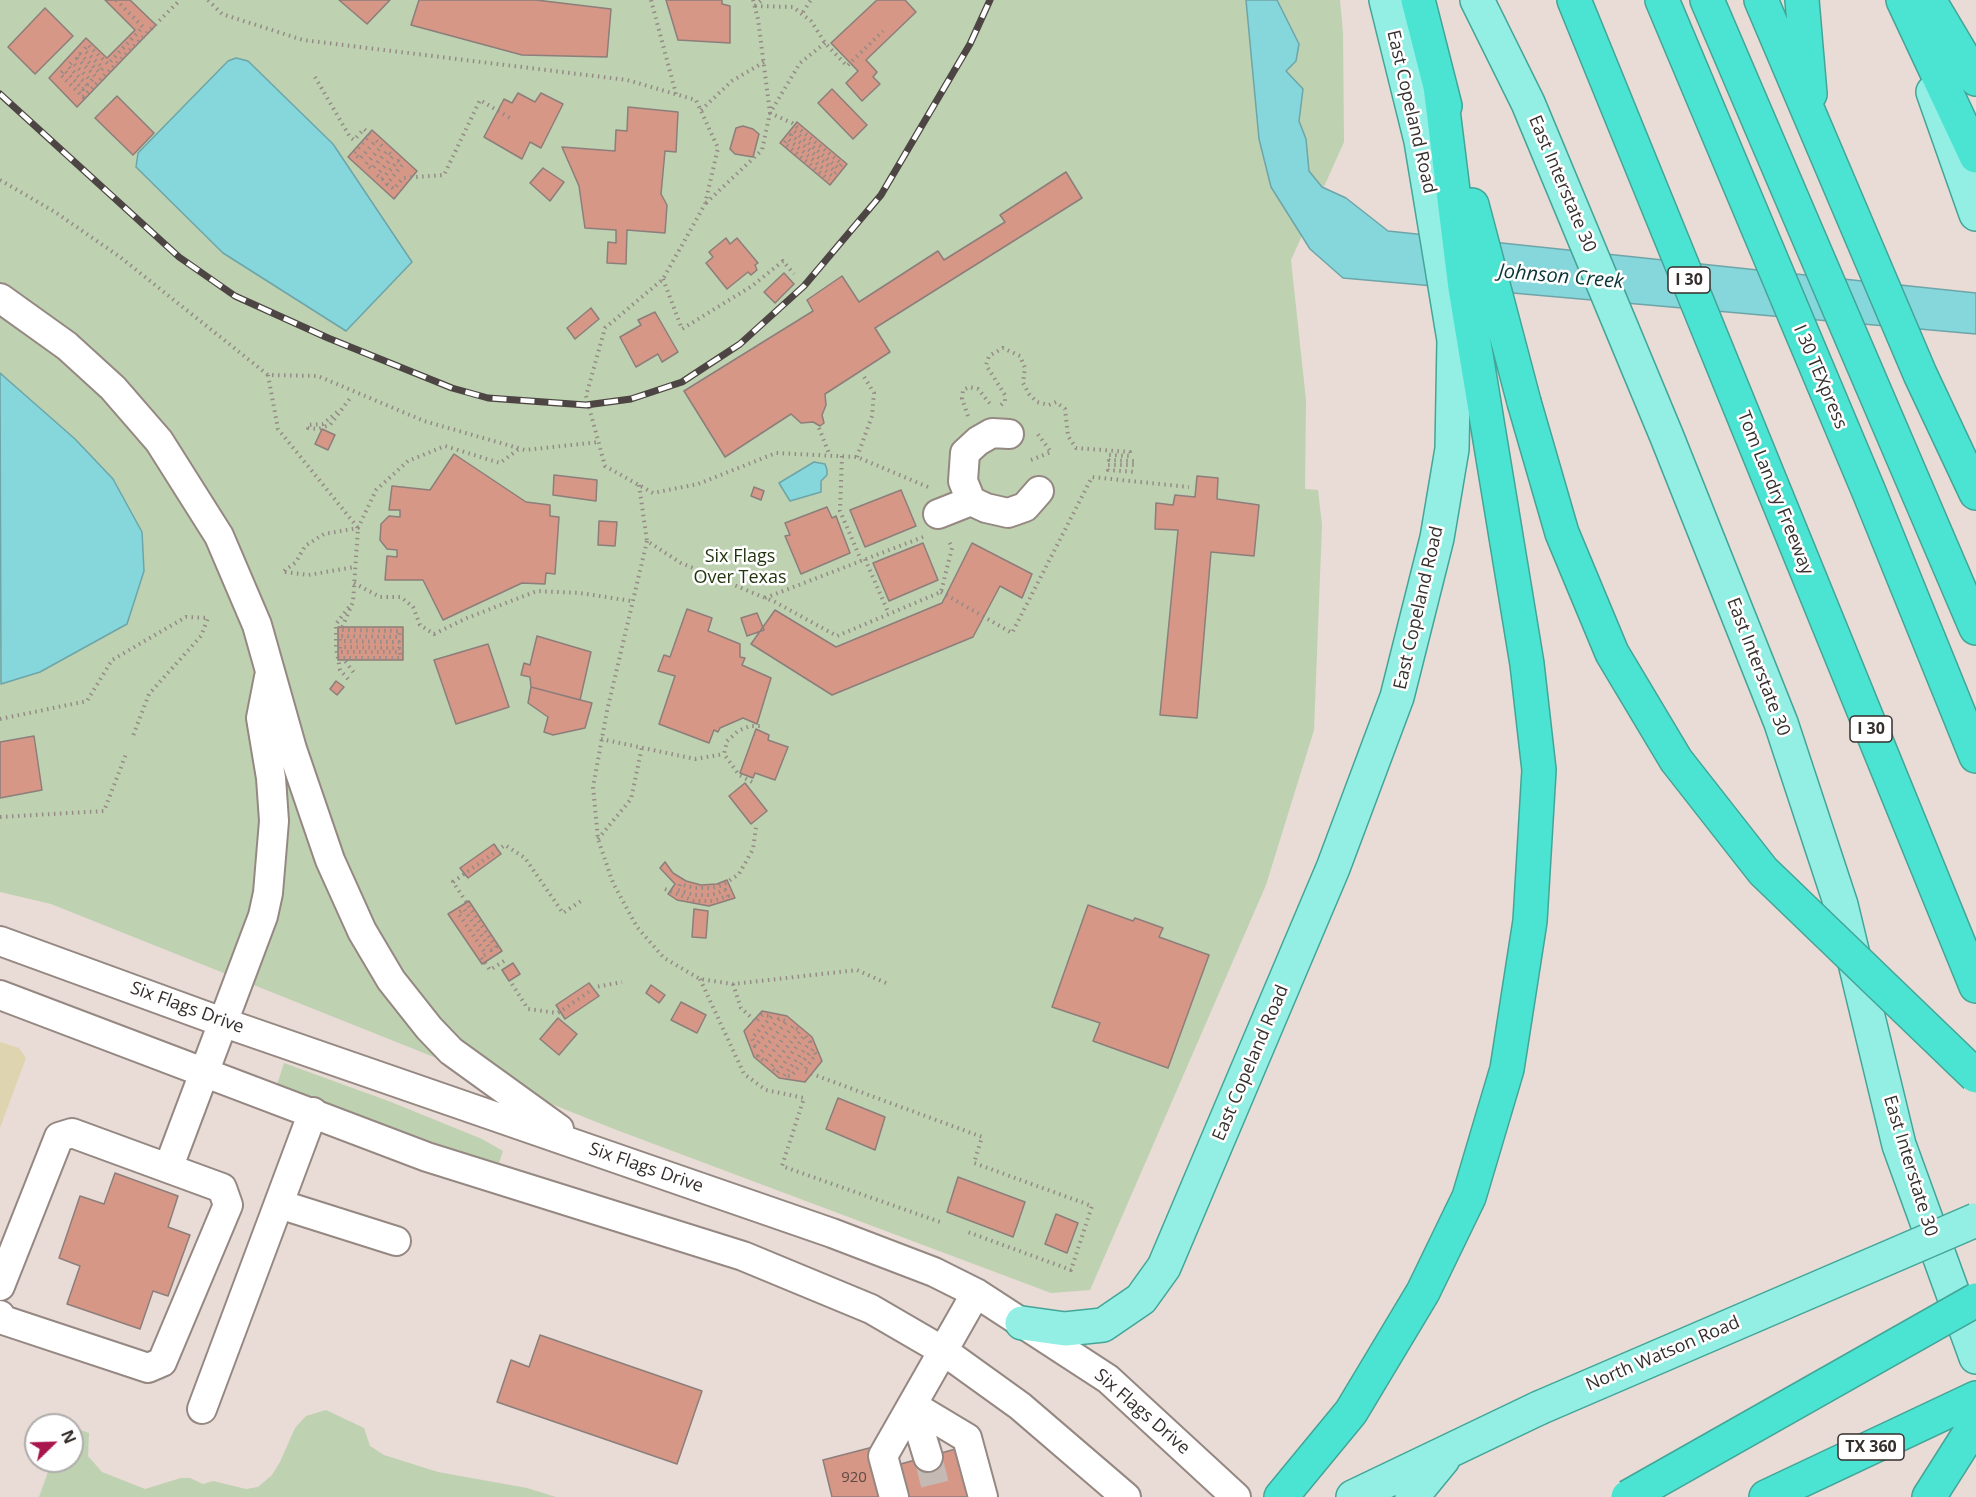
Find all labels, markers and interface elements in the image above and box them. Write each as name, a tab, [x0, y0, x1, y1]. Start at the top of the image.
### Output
street label: East Copeland Road	[1382, 28, 1440, 196]
street label: East Interstate 30	[1523, 112, 1601, 256]
water label: Johnson Creek	[1497, 260, 1625, 294]
road number: I 30	[1668, 267, 1710, 293]
street label: I 30 TEXpress	[1788, 322, 1852, 432]
street label: Tom Landry Freeway	[1732, 408, 1818, 578]
street label: East Copeland Road	[1390, 524, 1448, 692]
park label: Six Flags Over Texas	[693, 546, 787, 588]
street label: East Interstate 30	[1722, 595, 1794, 739]
road number: I 30	[1850, 716, 1892, 742]
street label: Six Flags Drive	[127, 977, 247, 1039]
street label: East Copeland Road	[1208, 982, 1294, 1144]
street label: East Interstate 30	[1878, 1093, 1942, 1239]
street label: Six Flags Drive	[586, 1138, 706, 1198]
street label: North Watson Road	[1583, 1312, 1743, 1396]
street label: Six Flags Drive	[1090, 1365, 1194, 1459]
north arrow	[24, 1413, 84, 1473]
text: N	[56, 1426, 81, 1447]
road number: TX 360	[1838, 1434, 1904, 1460]
house number: 920	[841, 1469, 867, 1487]

